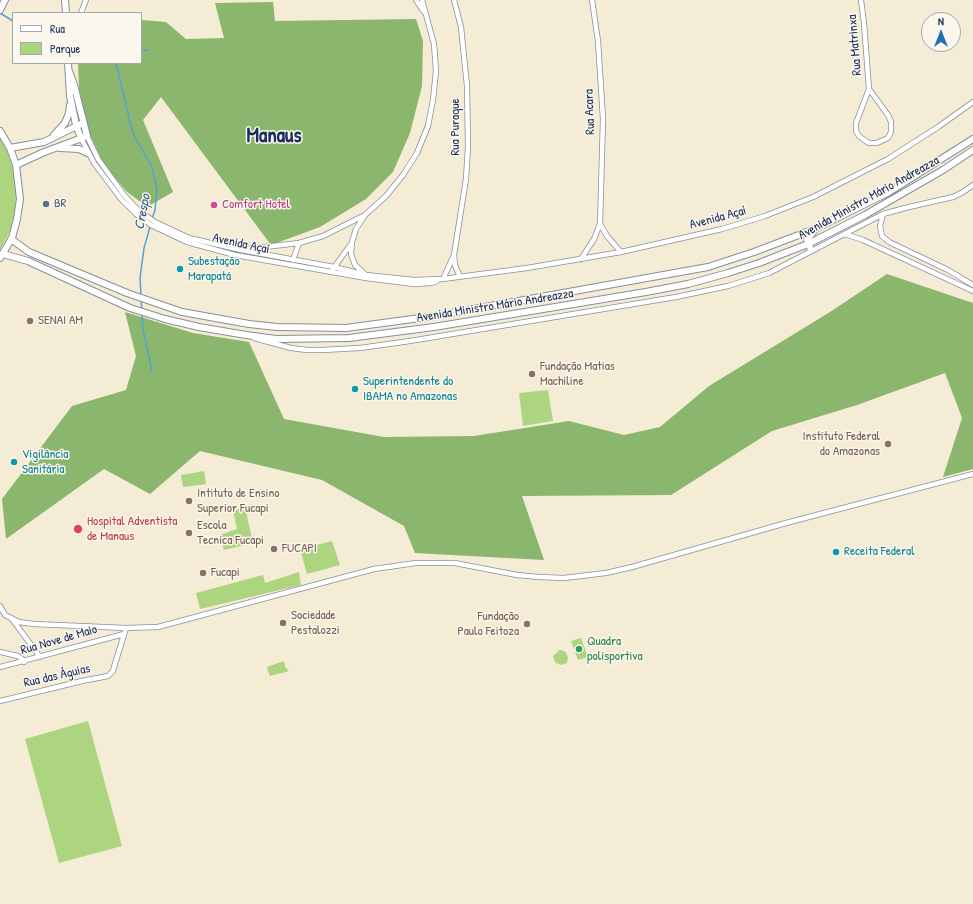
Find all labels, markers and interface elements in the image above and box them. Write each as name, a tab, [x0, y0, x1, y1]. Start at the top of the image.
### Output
legend	[12, 12, 142, 64]
north arrow	[921, 12, 961, 52]
street label: Rua Matrinxa	[845, 14, 865, 76]
text: N	[938, 14, 944, 28]
text: Rua	[50, 20, 65, 37]
text: Parque	[50, 40, 80, 57]
street label: Rua Acara	[581, 89, 599, 135]
street label: Rua Puraque	[448, 98, 464, 156]
district label: Manaus	[247, 123, 301, 149]
street label: Avenida Ministro Mário Andreazza	[796, 153, 942, 243]
water label: Crespo	[131, 193, 155, 231]
place label: BR	[54, 196, 66, 212]
place label: Comfort Hotel	[222, 197, 290, 213]
marker: BR	[41, 199, 51, 209]
marker: Comfort Hotel	[209, 200, 219, 210]
street label: Avenida Açaí	[688, 203, 748, 233]
street label: Avenida Açaí	[211, 230, 271, 258]
place label: Subestação Marapatá	[188, 254, 240, 285]
marker: Subestação Marapatá	[175, 264, 185, 274]
street label: Avenida Ministro Mário Andreazza	[415, 286, 575, 326]
place label: SENAI AM	[38, 313, 83, 329]
marker: SENAI AM	[25, 316, 35, 326]
place label: Fundação Matias Machiline	[540, 359, 615, 390]
marker: Fundação Matias Machiline	[527, 369, 537, 379]
place label: Superintendente do IBAMA no Amazonas	[363, 374, 457, 405]
marker: Superintendente do IBAMA no Amazonas	[350, 384, 360, 394]
place label: Instituto Federal do Amazonas	[802, 429, 880, 460]
marker: Instituto Federal do Amazonas	[883, 439, 893, 449]
place label: Vigilância Sanitária	[22, 447, 68, 478]
marker: Vigilância Sanitária	[9, 457, 19, 467]
place label: Intituto de Ensino Superior Fucapi	[197, 486, 280, 517]
marker: Intituto de Ensino Superior Fucapi	[184, 496, 194, 506]
place label: Hospital Adventista de Manaus	[87, 514, 177, 545]
place label: Escola Tecnica Fucapi	[197, 518, 264, 549]
marker: Hospital Adventista de Manaus	[72, 523, 84, 535]
marker: Escola Tecnica Fucapi	[184, 528, 194, 538]
place label: FUCAPI	[282, 541, 317, 557]
marker: FUCAPI	[269, 544, 279, 554]
place label: Receita Federal	[844, 544, 915, 560]
marker: Receita Federal	[831, 547, 841, 557]
place label: Fucapi	[211, 565, 240, 581]
marker: Fucapi	[198, 568, 208, 578]
place label: Sociedade Pestalozzi	[291, 608, 340, 639]
place label: Fundação Paulo Feitoza	[457, 609, 519, 640]
marker: Sociedade Pestalozzi	[278, 618, 288, 628]
marker: Fundação Paulo Feitoza	[522, 619, 532, 629]
street label: Rua Nove de Maio	[19, 622, 99, 658]
place label: Quadra polisportiva	[587, 634, 643, 665]
marker: Quadra polisportiva	[574, 644, 584, 654]
street label: Rua das Águias	[22, 661, 92, 691]

